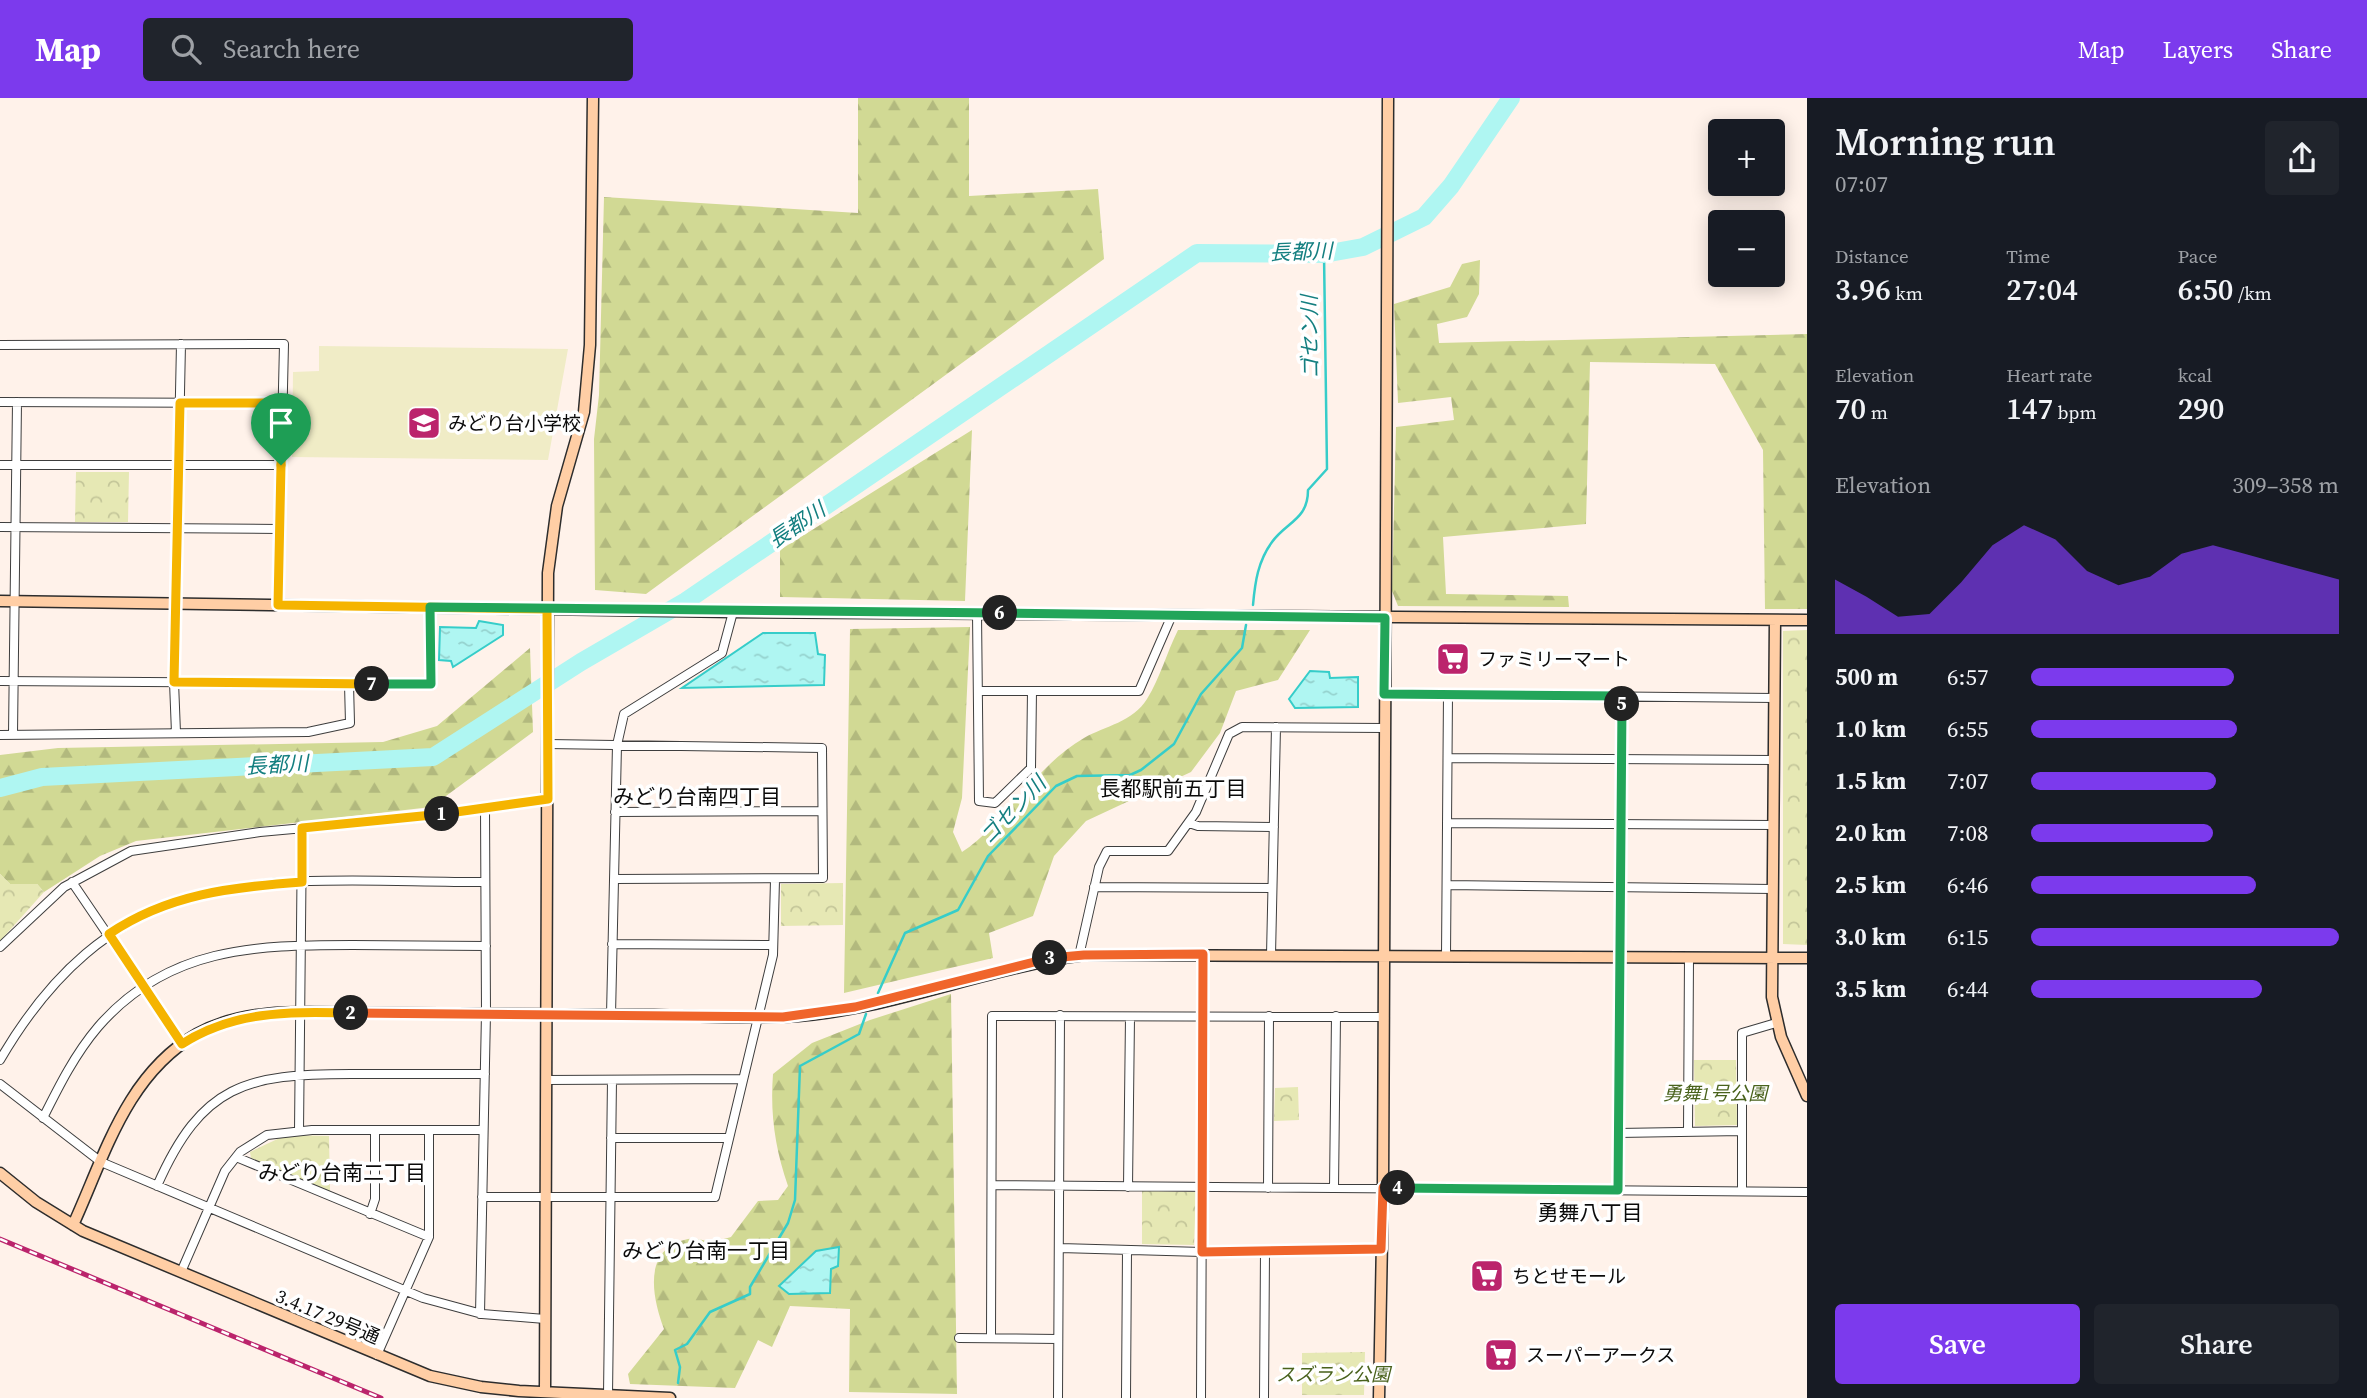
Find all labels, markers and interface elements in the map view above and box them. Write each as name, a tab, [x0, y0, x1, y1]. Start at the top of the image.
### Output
search box	[143, 18, 633, 81]
text: Map	[35, 27, 101, 72]
icon: search	[167, 30, 205, 68]
text: Search here	[223, 31, 360, 67]
text: Map	[2078, 33, 2125, 66]
text: Layers	[2163, 33, 2233, 66]
text: Share	[2271, 33, 2332, 66]
text: Morning run	[1835, 116, 2056, 168]
map controls	[1708, 119, 1785, 287]
button: +	[1708, 119, 1785, 196]
button: share	[2265, 121, 2339, 195]
text: 07:07	[1835, 168, 1888, 200]
button: −	[1708, 210, 1785, 287]
water label: 長都川	[1269, 236, 1335, 267]
text: Distance	[1835, 243, 1909, 269]
text: Time	[2006, 243, 2050, 269]
text: Pace	[2178, 243, 2217, 269]
text: 3.96	[1835, 269, 1891, 310]
text: 27:04	[2006, 269, 2078, 310]
text: 6:50	[2178, 269, 2233, 310]
text: km	[1891, 280, 1923, 306]
text: /km	[2233, 280, 2272, 306]
water label: ゴセン川	[1294, 293, 1325, 379]
text: Elevation	[1835, 362, 1914, 388]
text: Heart rate	[2006, 362, 2092, 388]
text: kcal	[2178, 362, 2212, 388]
text: 70	[1835, 388, 1866, 429]
text: 147	[2006, 388, 2053, 429]
text: 290	[2178, 388, 2224, 429]
pin	[251, 393, 311, 465]
text: m	[1866, 399, 1888, 425]
text: bpm	[2053, 399, 2097, 425]
icon: arrive	[262, 404, 300, 442]
school or university icon: みどり台小学校	[405, 404, 443, 442]
place label: みどり台小学校	[448, 410, 581, 436]
text: Elevation	[1835, 469, 1931, 501]
text: 309–358 m	[2232, 469, 2339, 501]
water label: 長都川	[762, 494, 833, 554]
pin: 6	[982, 596, 1018, 630]
text: 6	[994, 599, 1005, 625]
supermarket icon: ファミリーマート	[1434, 640, 1472, 678]
place label: ファミリーマート	[1478, 646, 1630, 672]
text: 500 m	[1835, 661, 1898, 693]
text: 6:57	[1947, 661, 1988, 693]
pin: 7	[354, 666, 390, 702]
text: 7	[366, 670, 377, 696]
pin: 5	[1604, 686, 1640, 722]
text: 5	[1616, 690, 1627, 716]
text: 1.0 km	[1835, 713, 1906, 745]
text: 6:55	[1947, 713, 1988, 745]
water label: 長都川	[245, 748, 311, 781]
text: 1.5 km	[1835, 765, 1906, 797]
text: 7:07	[1947, 765, 1988, 797]
water label: ゴセン川	[973, 768, 1054, 850]
district label: 長都駅前五丁目	[1100, 774, 1247, 803]
district label: みどり台南四丁目	[613, 782, 781, 811]
pin: 1	[424, 796, 460, 832]
text: 1	[436, 800, 447, 826]
text: 2.0 km	[1835, 817, 1906, 849]
text: 7:08	[1947, 817, 1988, 849]
text: 2.5 km	[1835, 869, 1906, 901]
text: 6:46	[1947, 869, 1988, 901]
text: 3.0 km	[1835, 921, 1906, 953]
text: 6:15	[1947, 921, 1988, 953]
pin: 3	[1032, 940, 1068, 976]
text: 3	[1044, 944, 1055, 970]
text: 3.5 km	[1835, 973, 1906, 1005]
text: 6:44	[1947, 973, 1988, 1005]
pin: 2	[334, 996, 368, 1030]
text: 2	[345, 999, 356, 1025]
park label: 勇舞1号公園	[1663, 1080, 1770, 1106]
district label: みどり台南二丁目	[258, 1158, 426, 1187]
pin: 4	[1380, 1170, 1416, 1206]
text: 4	[1392, 1174, 1403, 1200]
district label: 勇舞八丁目	[1538, 1198, 1643, 1227]
district label: みどり台南一丁目	[622, 1236, 790, 1265]
supermarket icon: ちとせモール	[1468, 1257, 1506, 1295]
place label: ちとせモール	[1512, 1263, 1626, 1289]
street label: 3.4.17 29号通	[272, 1282, 384, 1350]
button: Save	[1835, 1304, 2080, 1384]
button: Share	[2094, 1304, 2339, 1384]
supermarket icon: スーパーアークス	[1482, 1336, 1520, 1374]
place label: スーパーアークス	[1526, 1342, 1675, 1368]
park label: スズラン公園	[1276, 1361, 1393, 1387]

